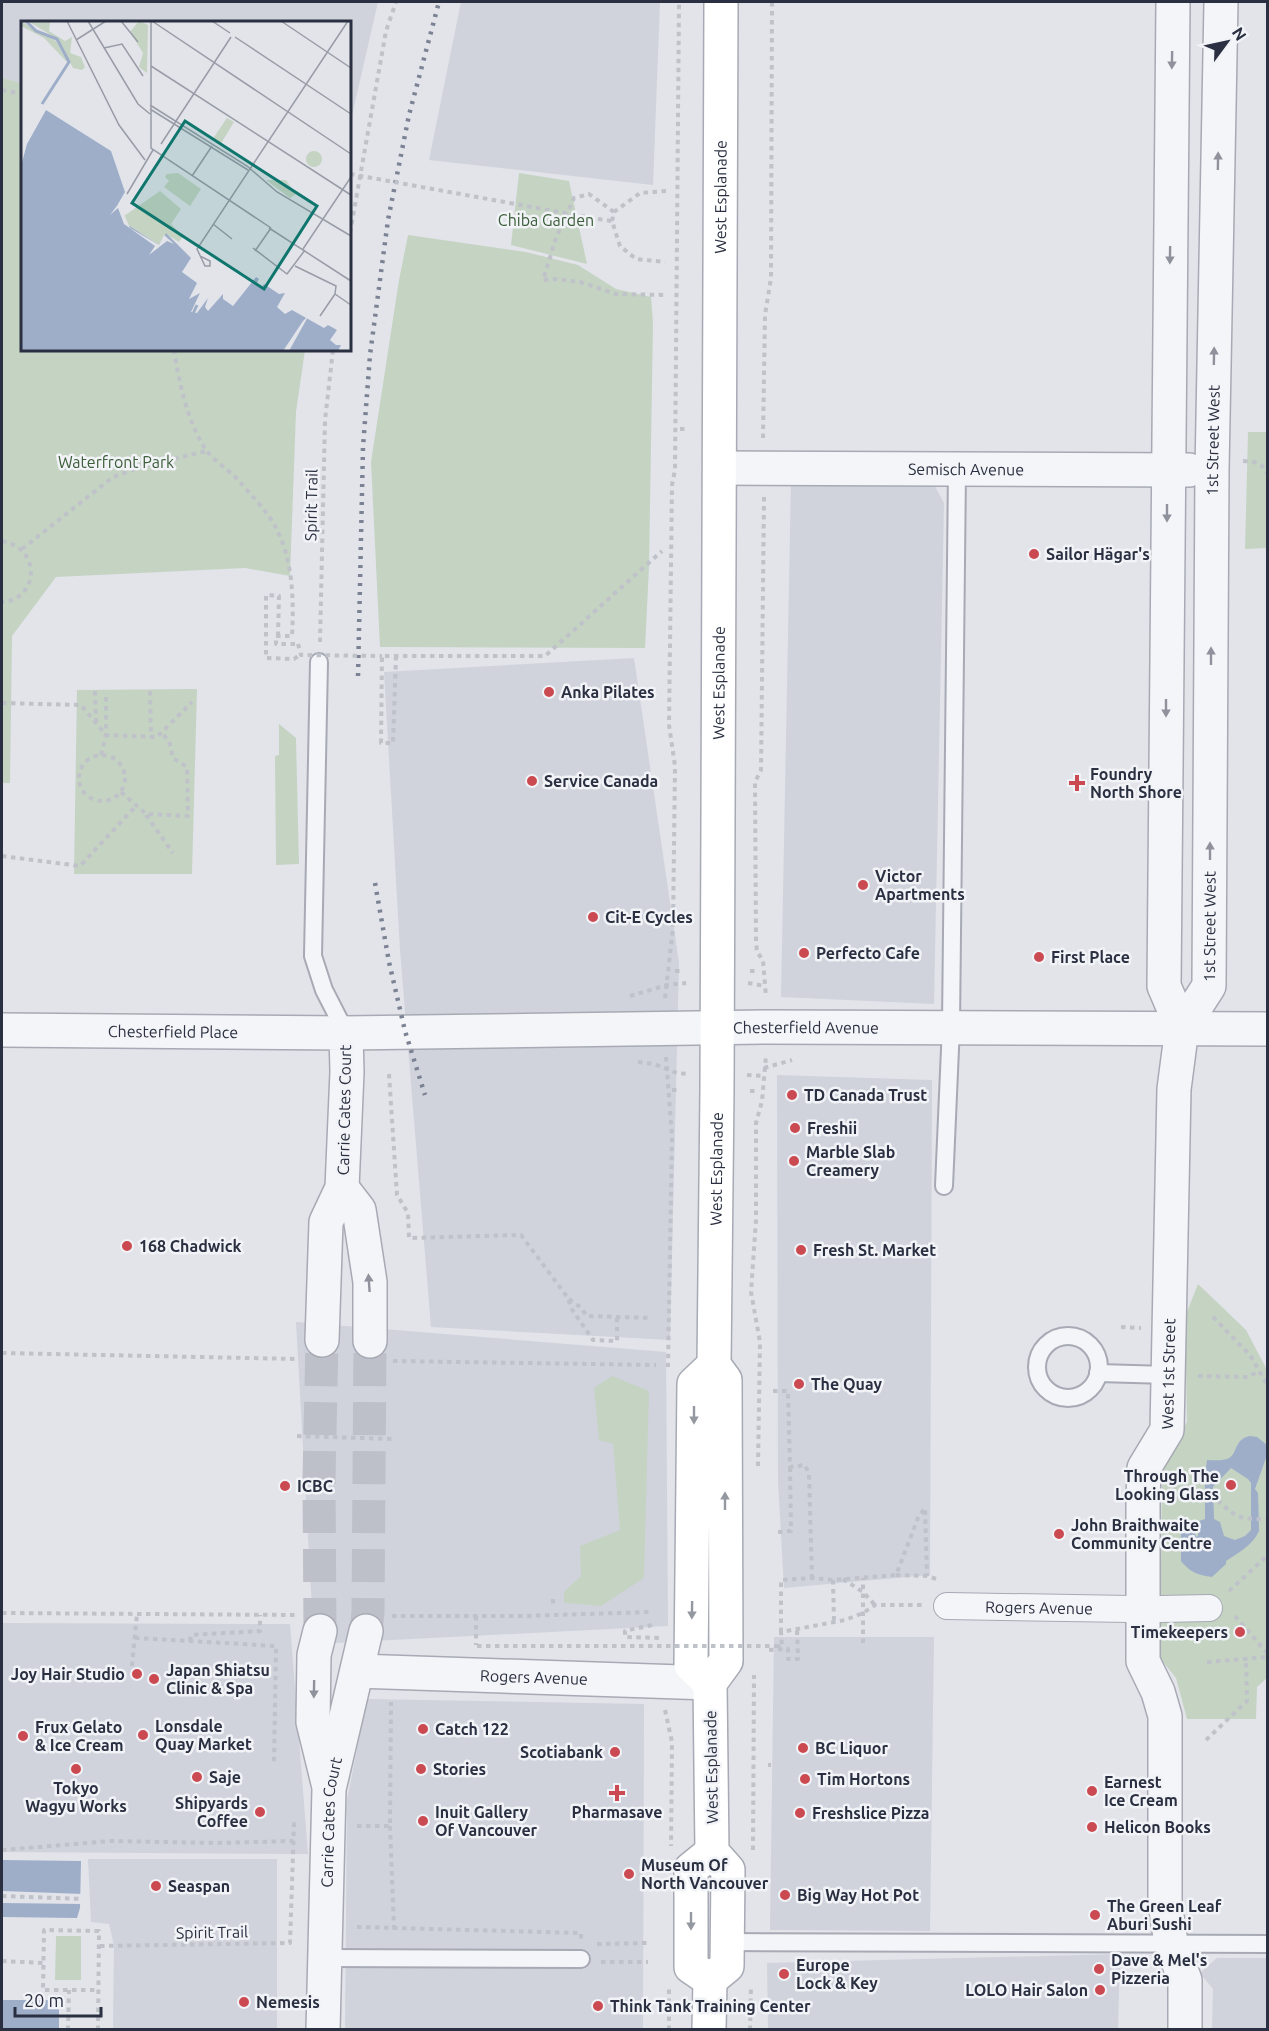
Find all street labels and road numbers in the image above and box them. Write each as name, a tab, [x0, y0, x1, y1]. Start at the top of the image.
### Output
street label: West Esplanade	[711, 140, 729, 254]
street label: 1st Street West	[1203, 384, 1223, 496]
street label: Semisch Avenue	[908, 460, 1024, 478]
street label: Spirit Trail	[301, 469, 321, 541]
street label: West Esplanade	[709, 626, 728, 740]
street label: 1st Street West	[1200, 870, 1219, 982]
street label: Chesterfield Avenue	[733, 1018, 879, 1036]
street label: Chesterfield Place	[108, 1022, 238, 1041]
street label: Carrie Cates Court	[334, 1044, 354, 1176]
street label: West Esplanade	[707, 1112, 726, 1226]
street label: West 1st Street	[1158, 1318, 1178, 1430]
street label: Rogers Avenue	[985, 1598, 1093, 1617]
street label: Rogers Avenue	[480, 1666, 588, 1688]
street label: West Esplanade	[701, 1710, 721, 1824]
street label: Carrie Cates Court	[318, 1755, 345, 1888]
street label: Spirit Trail	[176, 1922, 248, 1942]

